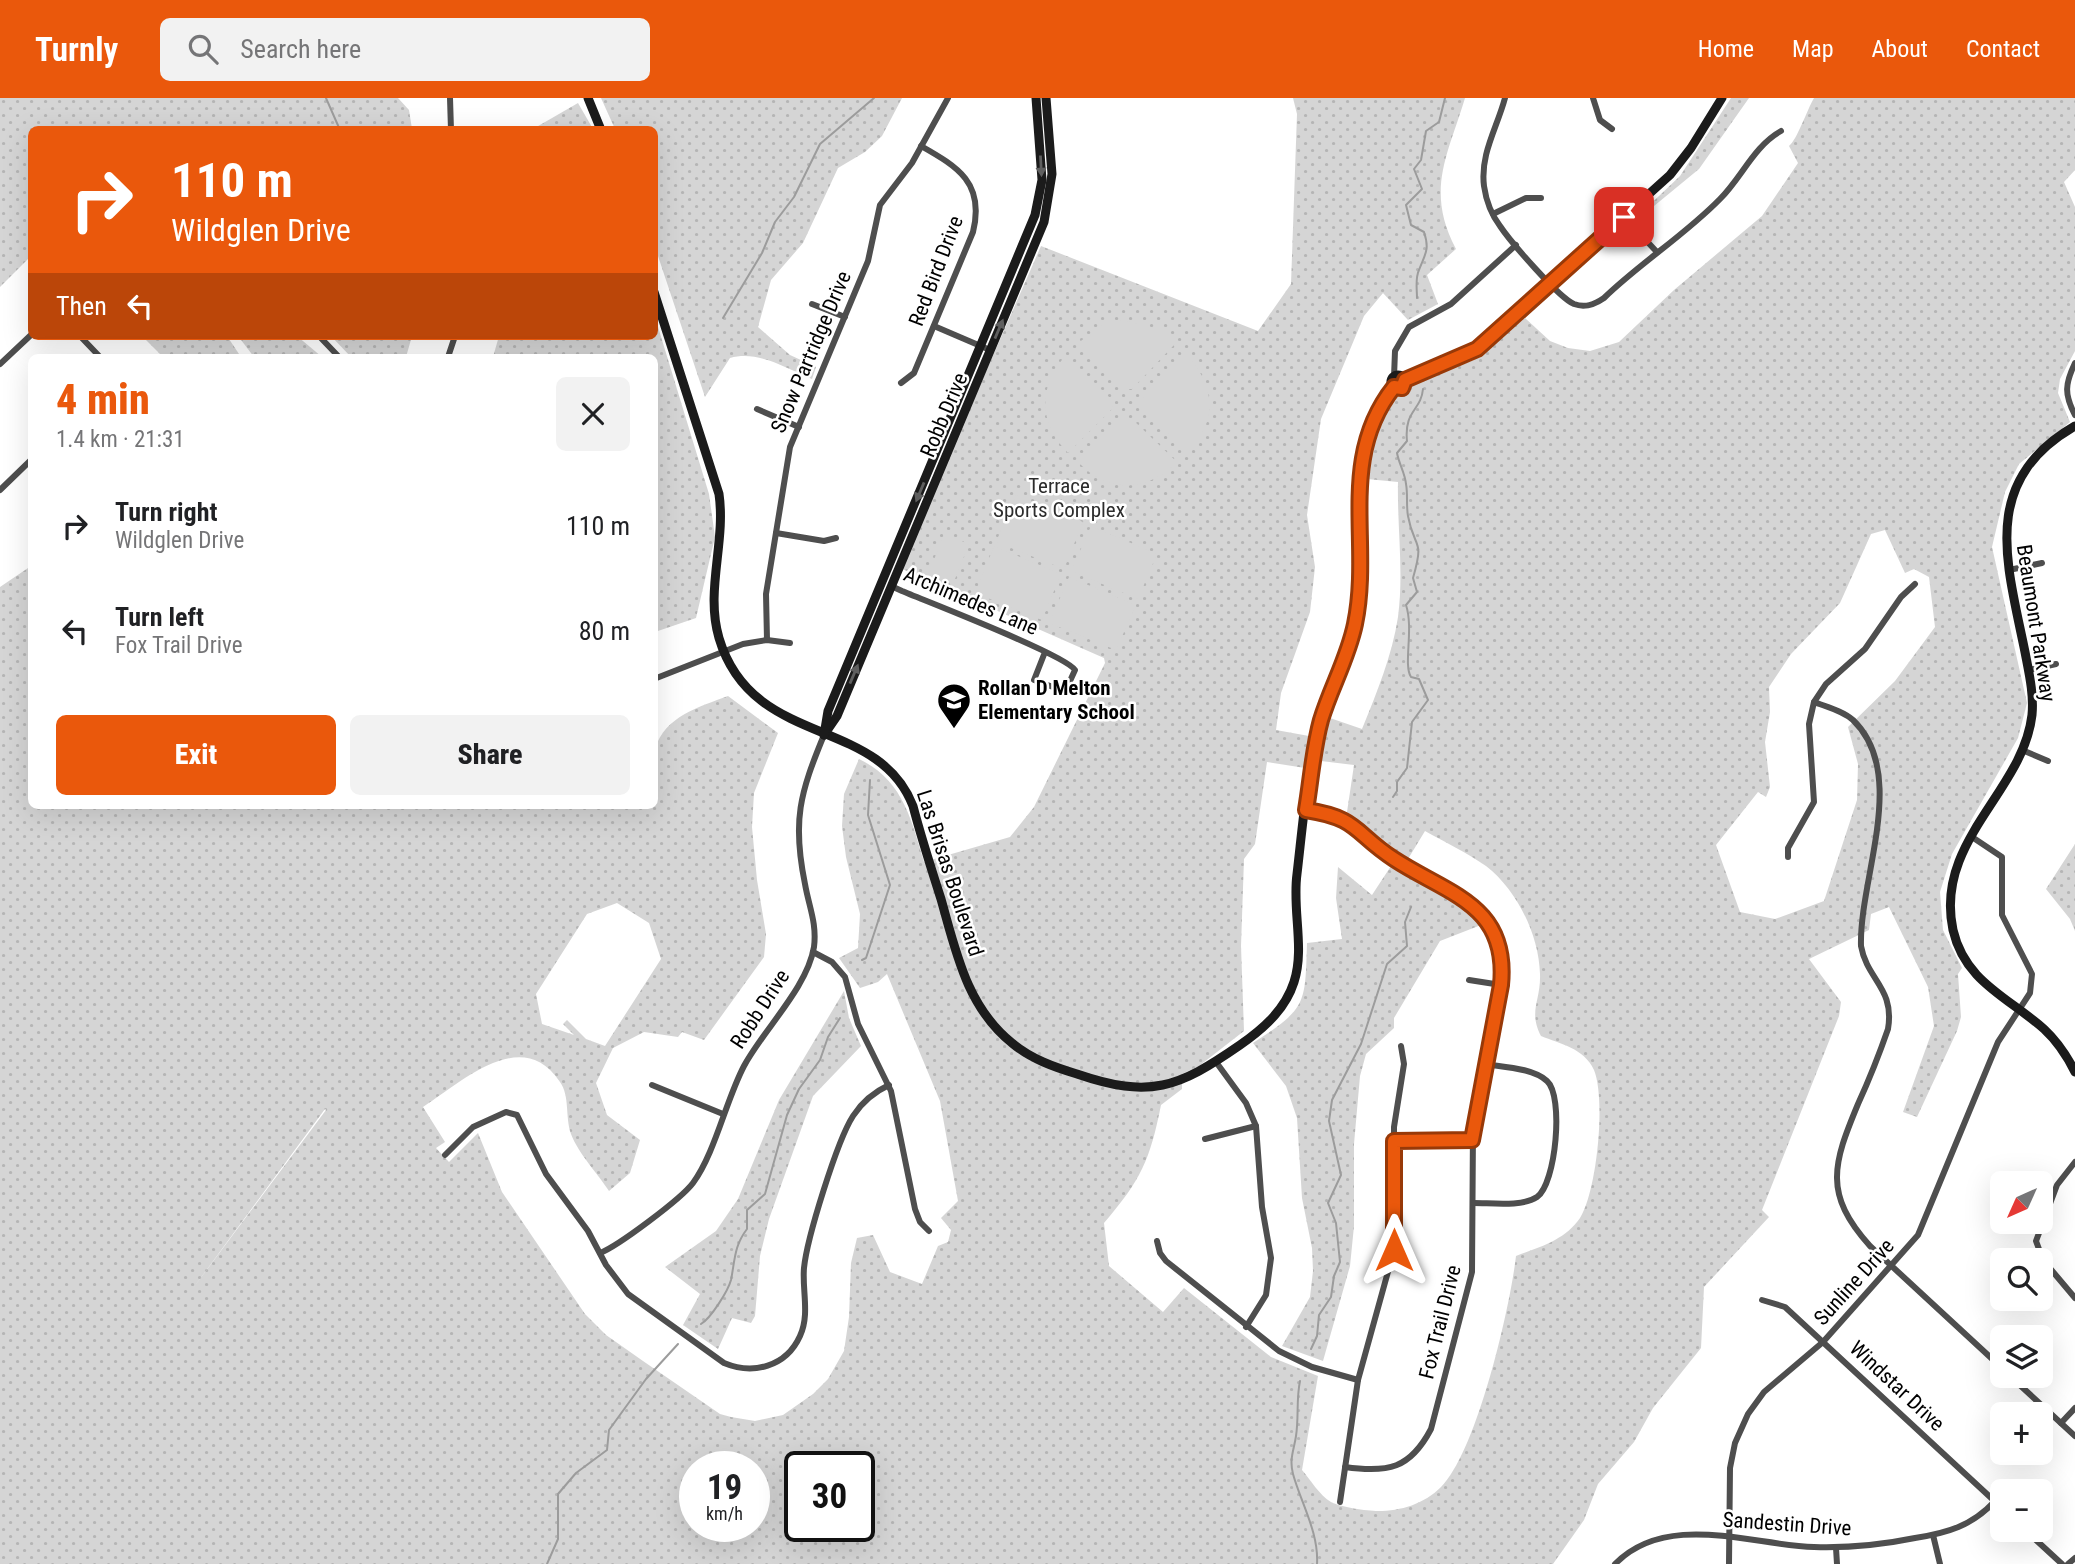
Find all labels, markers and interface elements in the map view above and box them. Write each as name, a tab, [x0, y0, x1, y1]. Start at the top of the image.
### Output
search box	[160, 18, 650, 81]
text: Turnly	[35, 30, 118, 69]
icon: search	[184, 30, 222, 68]
text: Search here	[240, 34, 361, 64]
text: Home	[1698, 35, 1754, 63]
text: Map	[1792, 35, 1834, 63]
text: About	[1872, 35, 1928, 63]
text: Contact	[1966, 35, 2040, 63]
text: 110 m	[171, 152, 293, 209]
icon: right	[56, 154, 147, 245]
one-way arrow	[1036, 155, 1047, 177]
pin	[1594, 187, 1654, 247]
icon: arrive	[1605, 198, 1643, 236]
text: Wildglen Drive	[171, 211, 351, 249]
street label: Red Bird Drive	[904, 212, 968, 329]
street label: Snow Partridge Drive	[766, 267, 856, 436]
icon: left	[121, 287, 159, 325]
text: Then	[56, 291, 107, 321]
one-way arrow	[994, 318, 1005, 339]
street label: Robb Drive	[916, 369, 973, 461]
text: 4 min	[56, 375, 150, 424]
button: close	[556, 377, 630, 451]
text: 1.4 km · 21:31	[56, 426, 185, 453]
park label: Terrace Sports Complex	[993, 474, 1125, 522]
one-way arrow	[914, 482, 925, 503]
text: Turn right	[115, 497, 217, 527]
icon: right	[56, 507, 94, 545]
text: 110 m	[566, 511, 630, 541]
text: Wildglen Drive	[115, 527, 244, 554]
street label: Beaumont Parkway	[2012, 543, 2060, 704]
street label: Archimedes Lane	[900, 562, 1042, 640]
text: Turn left	[115, 602, 204, 632]
icon: left	[56, 612, 94, 650]
text: 80 m	[579, 616, 630, 646]
text: Fox Trail Drive	[115, 632, 243, 659]
one-way arrow	[848, 664, 860, 684]
place label: Rollan D Melton Elementary School	[978, 676, 1135, 724]
school or university icon: Rollan D Melton Elementary School	[935, 681, 973, 730]
button: Exit	[56, 715, 336, 795]
button: Share	[350, 715, 630, 795]
street label: Las Brisas Boulevard	[912, 787, 988, 959]
street label: Robb Drive	[726, 965, 794, 1053]
north arrow	[1990, 1171, 2053, 1234]
map controls	[1990, 1171, 2053, 1542]
position arrow	[1357, 1213, 1431, 1287]
street label: Sunline Drive	[1809, 1234, 1899, 1330]
button: search	[1990, 1248, 2053, 1311]
street label: Fox Trail Drive	[1414, 1262, 1466, 1381]
button: layers	[1990, 1325, 2053, 1388]
street label: Windstar Drive	[1845, 1336, 1949, 1436]
button: +	[1990, 1402, 2053, 1465]
speed limit sign: 30	[784, 1451, 875, 1542]
text: 19	[707, 1467, 742, 1508]
button: −	[1990, 1479, 2053, 1542]
text: km/h	[706, 1503, 743, 1524]
street label: Sandestin Drive	[1722, 1508, 1852, 1540]

